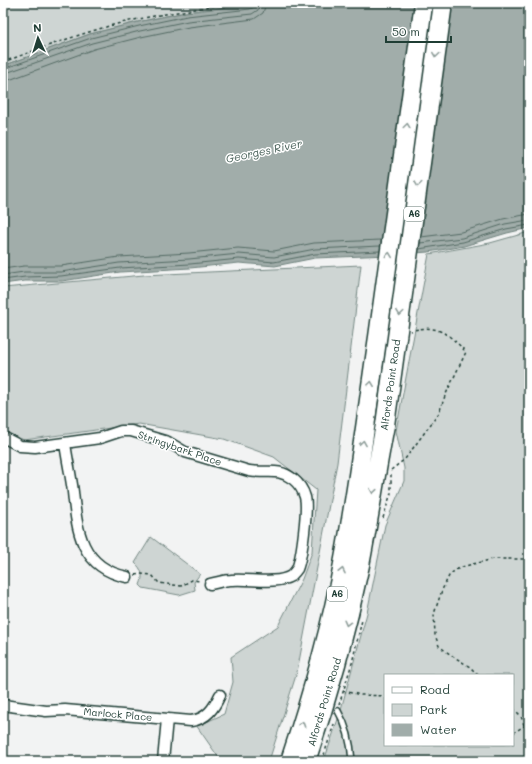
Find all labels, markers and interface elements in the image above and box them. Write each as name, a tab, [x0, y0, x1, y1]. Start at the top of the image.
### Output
north arrow	[18, 18, 58, 58]
scale bar	[386, 18, 451, 44]
text: N	[33, 20, 42, 35]
text: 50 m	[392, 23, 420, 39]
one-way arrow	[432, 52, 441, 59]
one-way arrow	[402, 123, 411, 129]
water label: Georges River	[224, 135, 304, 166]
one-way arrow	[414, 181, 423, 187]
road number: A6	[404, 207, 424, 221]
one-way arrow	[384, 252, 393, 258]
one-way arrow	[396, 310, 405, 316]
street label: Alfords Point Road	[377, 339, 403, 431]
one-way arrow	[366, 381, 375, 387]
street label: Stringybark Place	[136, 427, 224, 469]
one-way arrow	[358, 440, 366, 446]
one-way arrow	[369, 488, 378, 494]
one-way arrow	[337, 568, 345, 574]
road number: A6	[327, 587, 347, 601]
one-way arrow	[343, 620, 351, 626]
street label: Alfords Point Road	[304, 656, 344, 748]
legend	[384, 674, 514, 746]
text: Road	[420, 681, 450, 697]
text: Park	[420, 701, 447, 717]
street label: Marlock Place	[83, 704, 153, 724]
one-way arrow	[297, 721, 306, 728]
text: Water	[420, 721, 457, 737]

